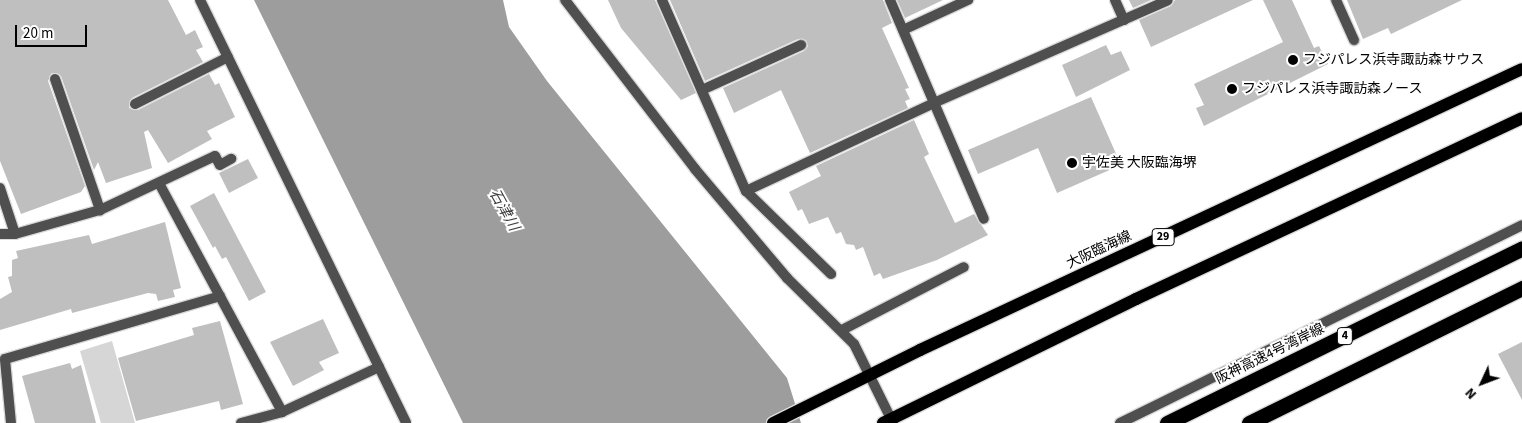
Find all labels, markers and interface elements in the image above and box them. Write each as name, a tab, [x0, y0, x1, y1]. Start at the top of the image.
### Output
scale bar	[18, 15, 90, 47]
text: 20 m	[23, 23, 53, 44]
place label: フジパレス浜寺諏訪森サウス	[1303, 52, 1485, 68]
marker: フジパレス浜寺諏訪森サウス	[1287, 54, 1299, 66]
place label: フジパレス浜寺諏訪森ノース	[1242, 81, 1424, 97]
marker: フジパレス浜寺諏訪森ノース	[1226, 83, 1238, 95]
place label: 宇佐美 大阪臨海堺	[1082, 155, 1197, 171]
marker: 宇佐美 大阪臨海堺	[1066, 157, 1078, 169]
water label: 石津川	[485, 186, 523, 234]
street label: 大阪臨海線	[1064, 228, 1134, 272]
road number: 29	[1150, 228, 1176, 246]
street label: 阪神高速4号湾岸線	[1213, 320, 1327, 388]
road number: 4	[1336, 326, 1354, 346]
north arrow	[1457, 358, 1507, 408]
text: N	[1461, 383, 1482, 403]

